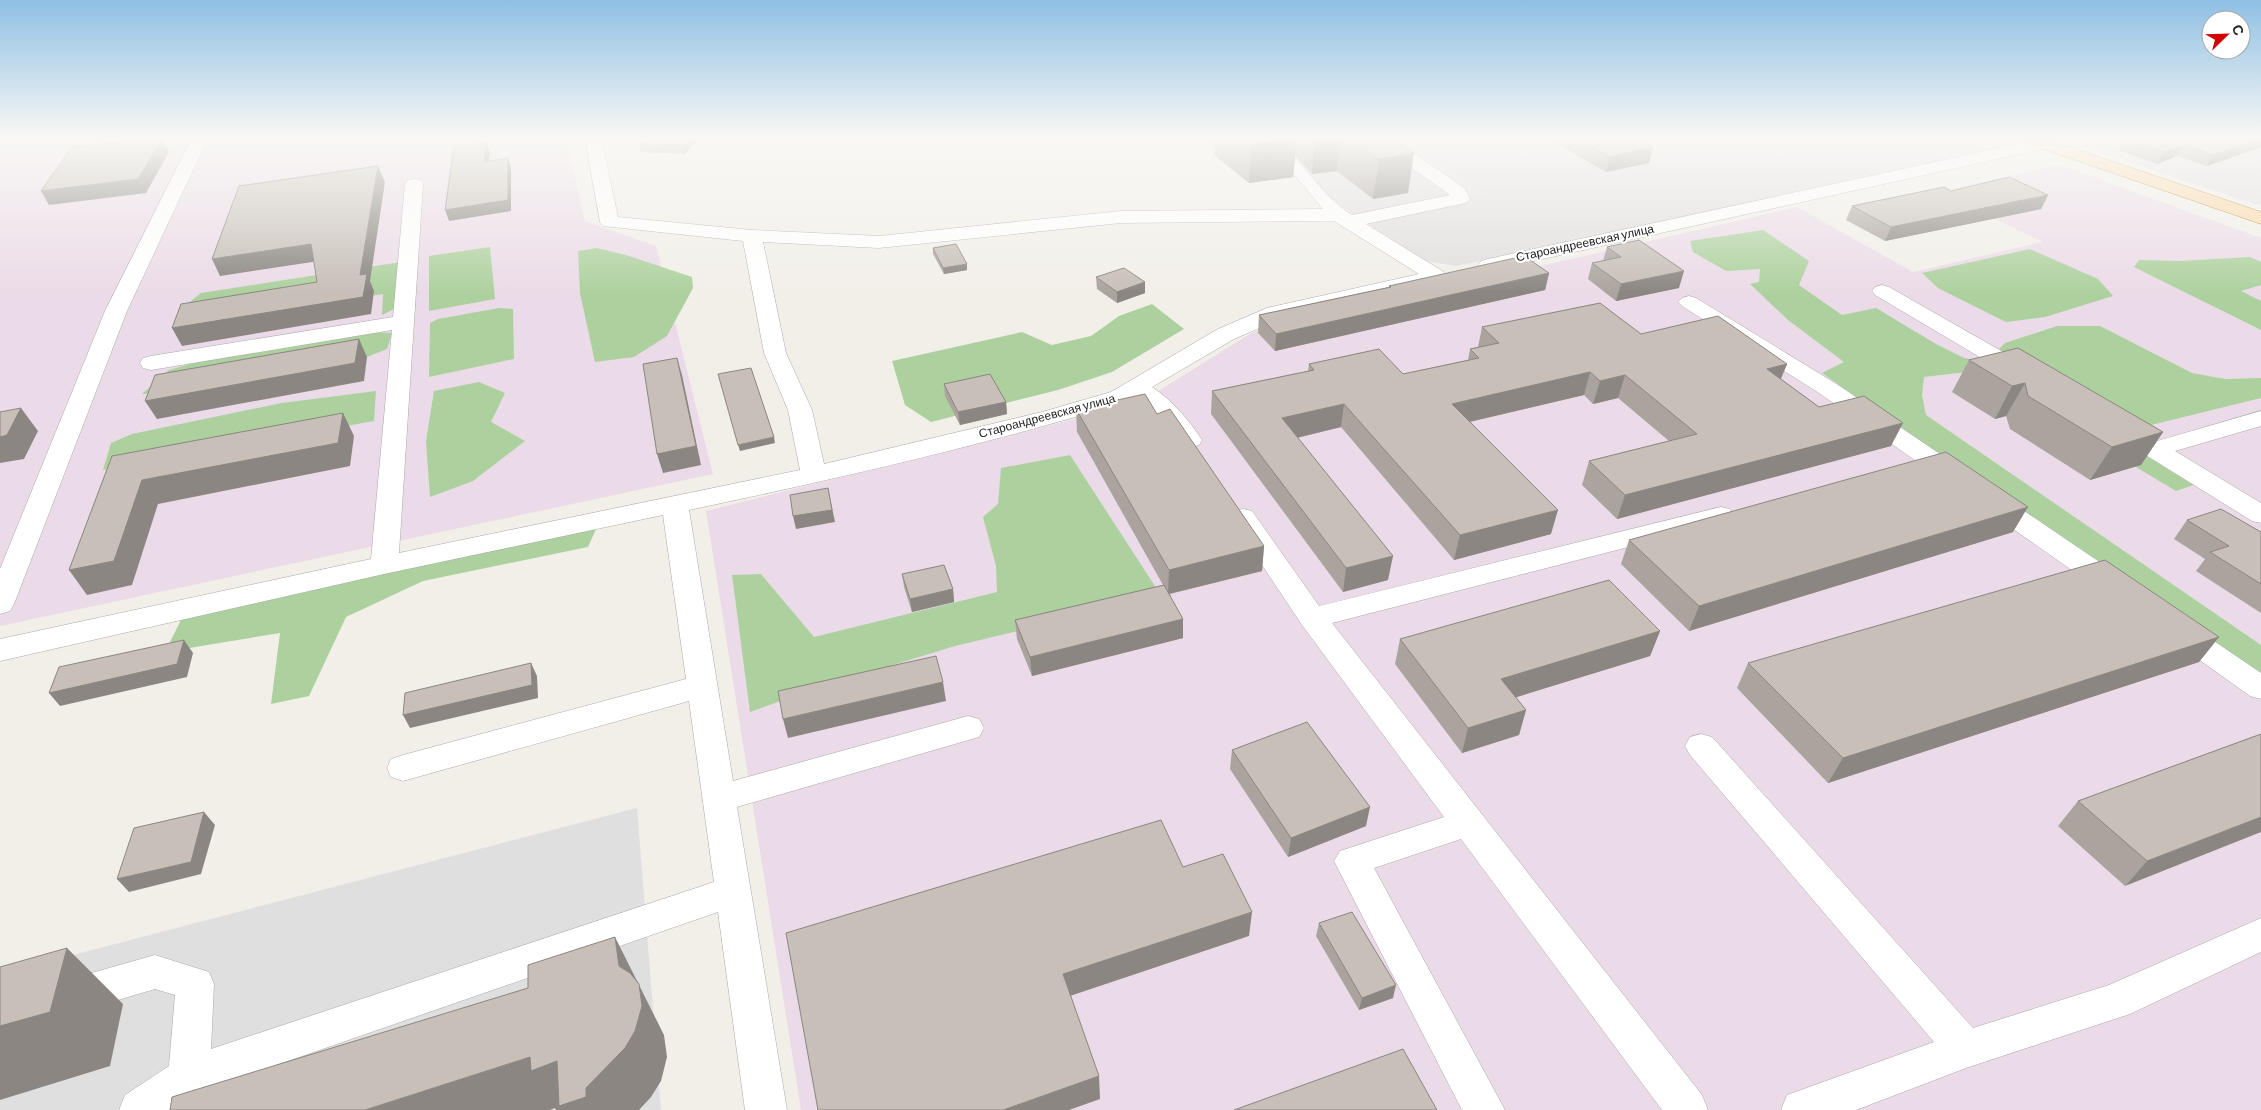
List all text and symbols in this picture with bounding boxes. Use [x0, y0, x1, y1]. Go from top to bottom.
north arrow [2201, 10, 2251, 60]
text: С [2229, 22, 2248, 38]
street label: Староандреевская улица [1515, 220, 1656, 264]
street label: Староандреевская улица [977, 390, 1117, 441]

